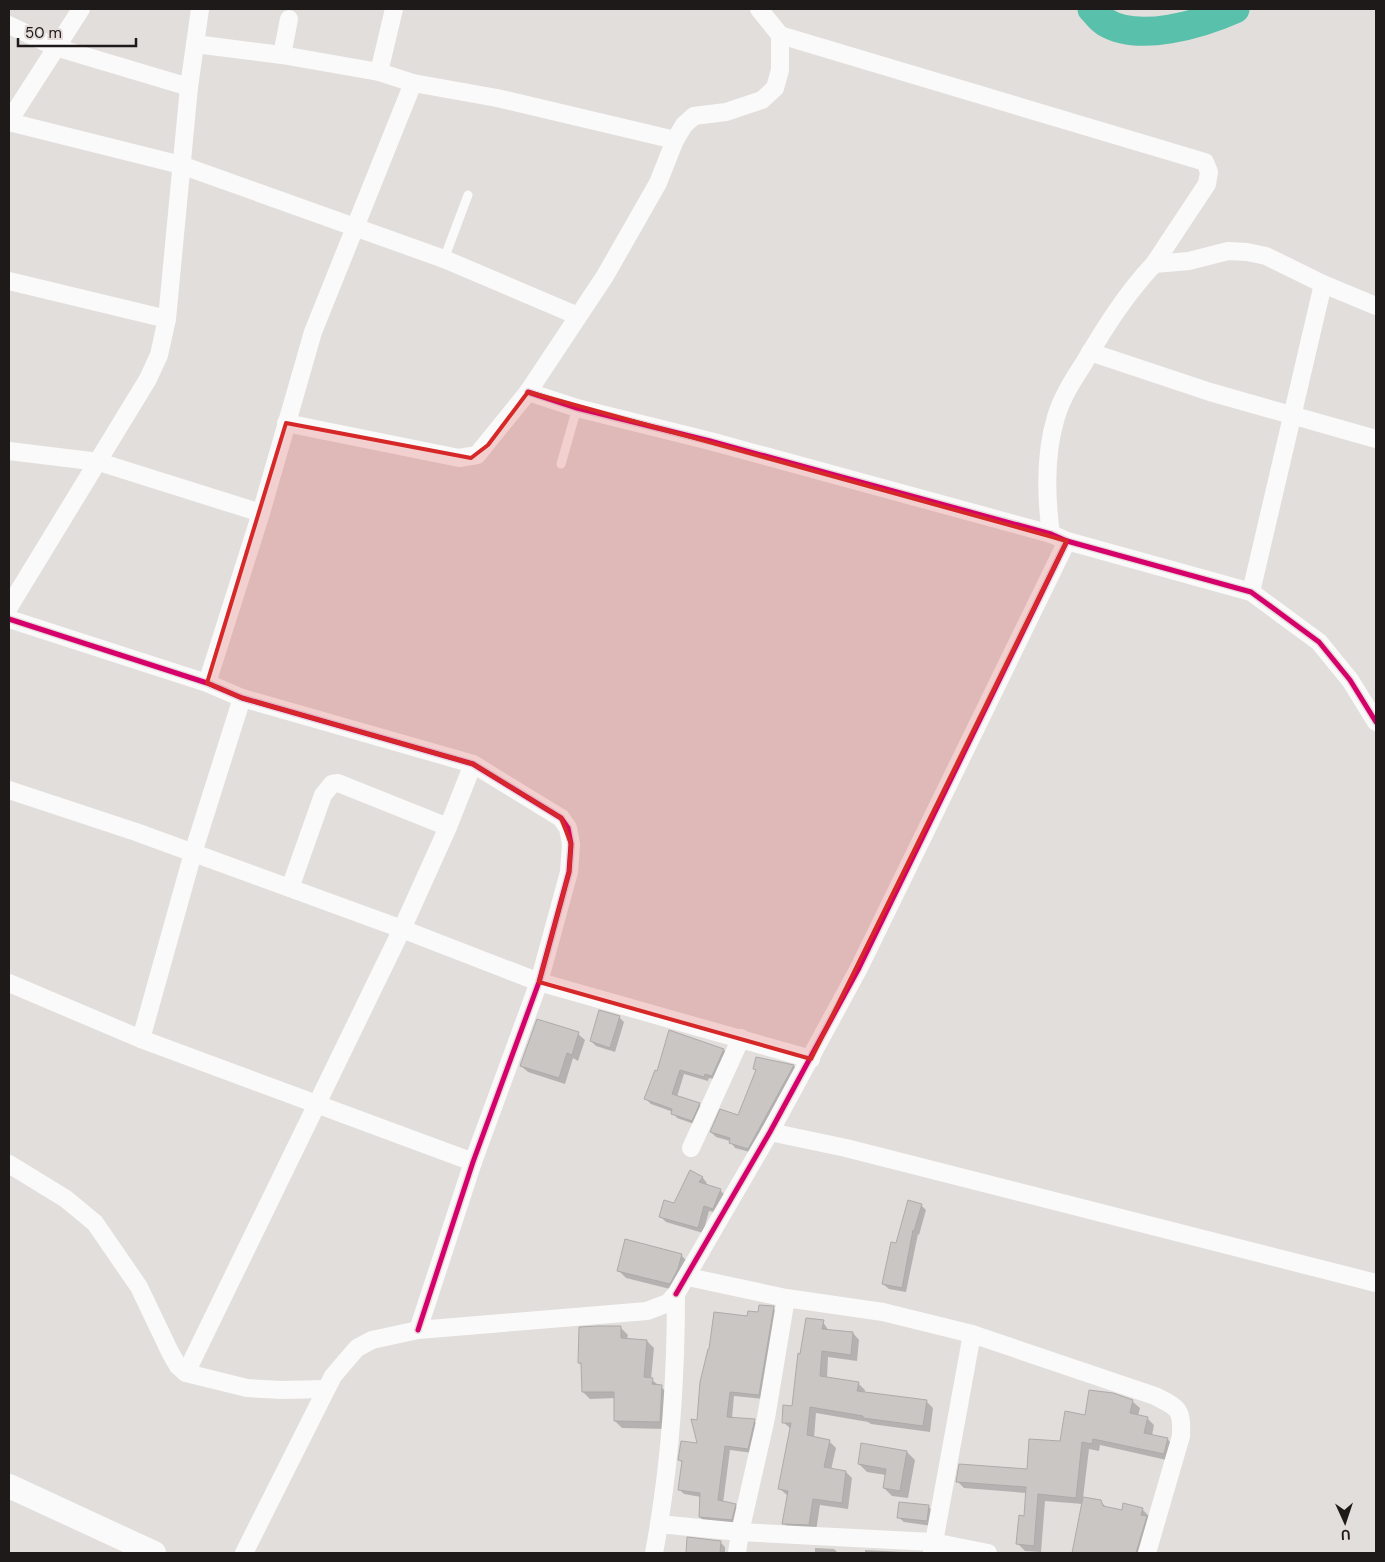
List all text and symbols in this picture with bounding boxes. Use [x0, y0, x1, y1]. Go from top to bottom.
scale bar [18, 15, 135, 47]
text: 50 m [25, 23, 62, 43]
north arrow [1320, 1497, 1370, 1547]
text: U [1340, 1526, 1351, 1544]

